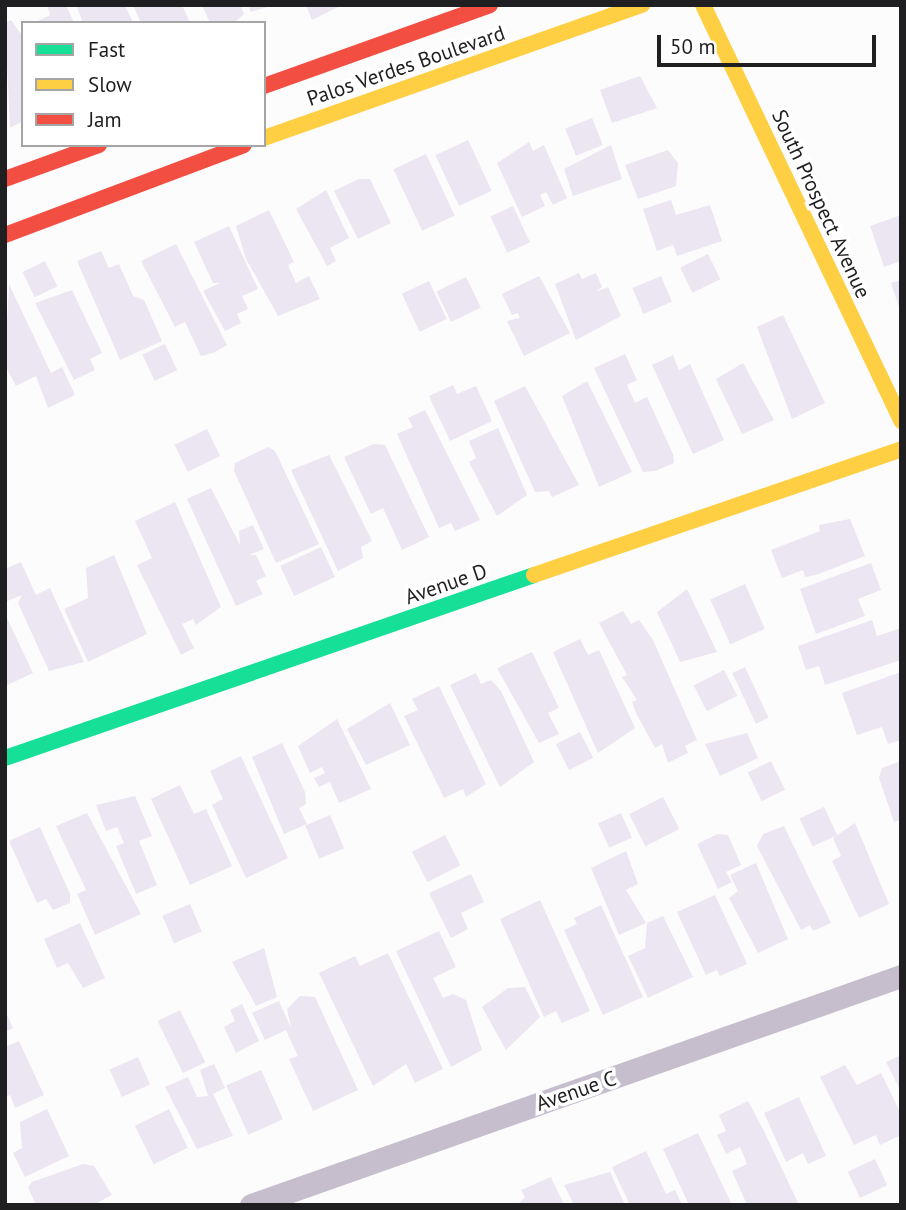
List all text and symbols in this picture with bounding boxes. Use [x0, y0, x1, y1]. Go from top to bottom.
street label: Palos Verdes Boulevard [303, 20, 509, 112]
legend [21, 21, 266, 147]
scale bar [661, 21, 880, 65]
text: 50 m [670, 33, 716, 60]
text: Fast [88, 36, 125, 63]
text: Slow [88, 71, 132, 98]
street label: South Prospect Avenue [766, 105, 876, 303]
text: Jam [88, 106, 122, 133]
street label: Avenue D [402, 558, 490, 610]
street label: Avenue C [533, 1066, 619, 1116]

